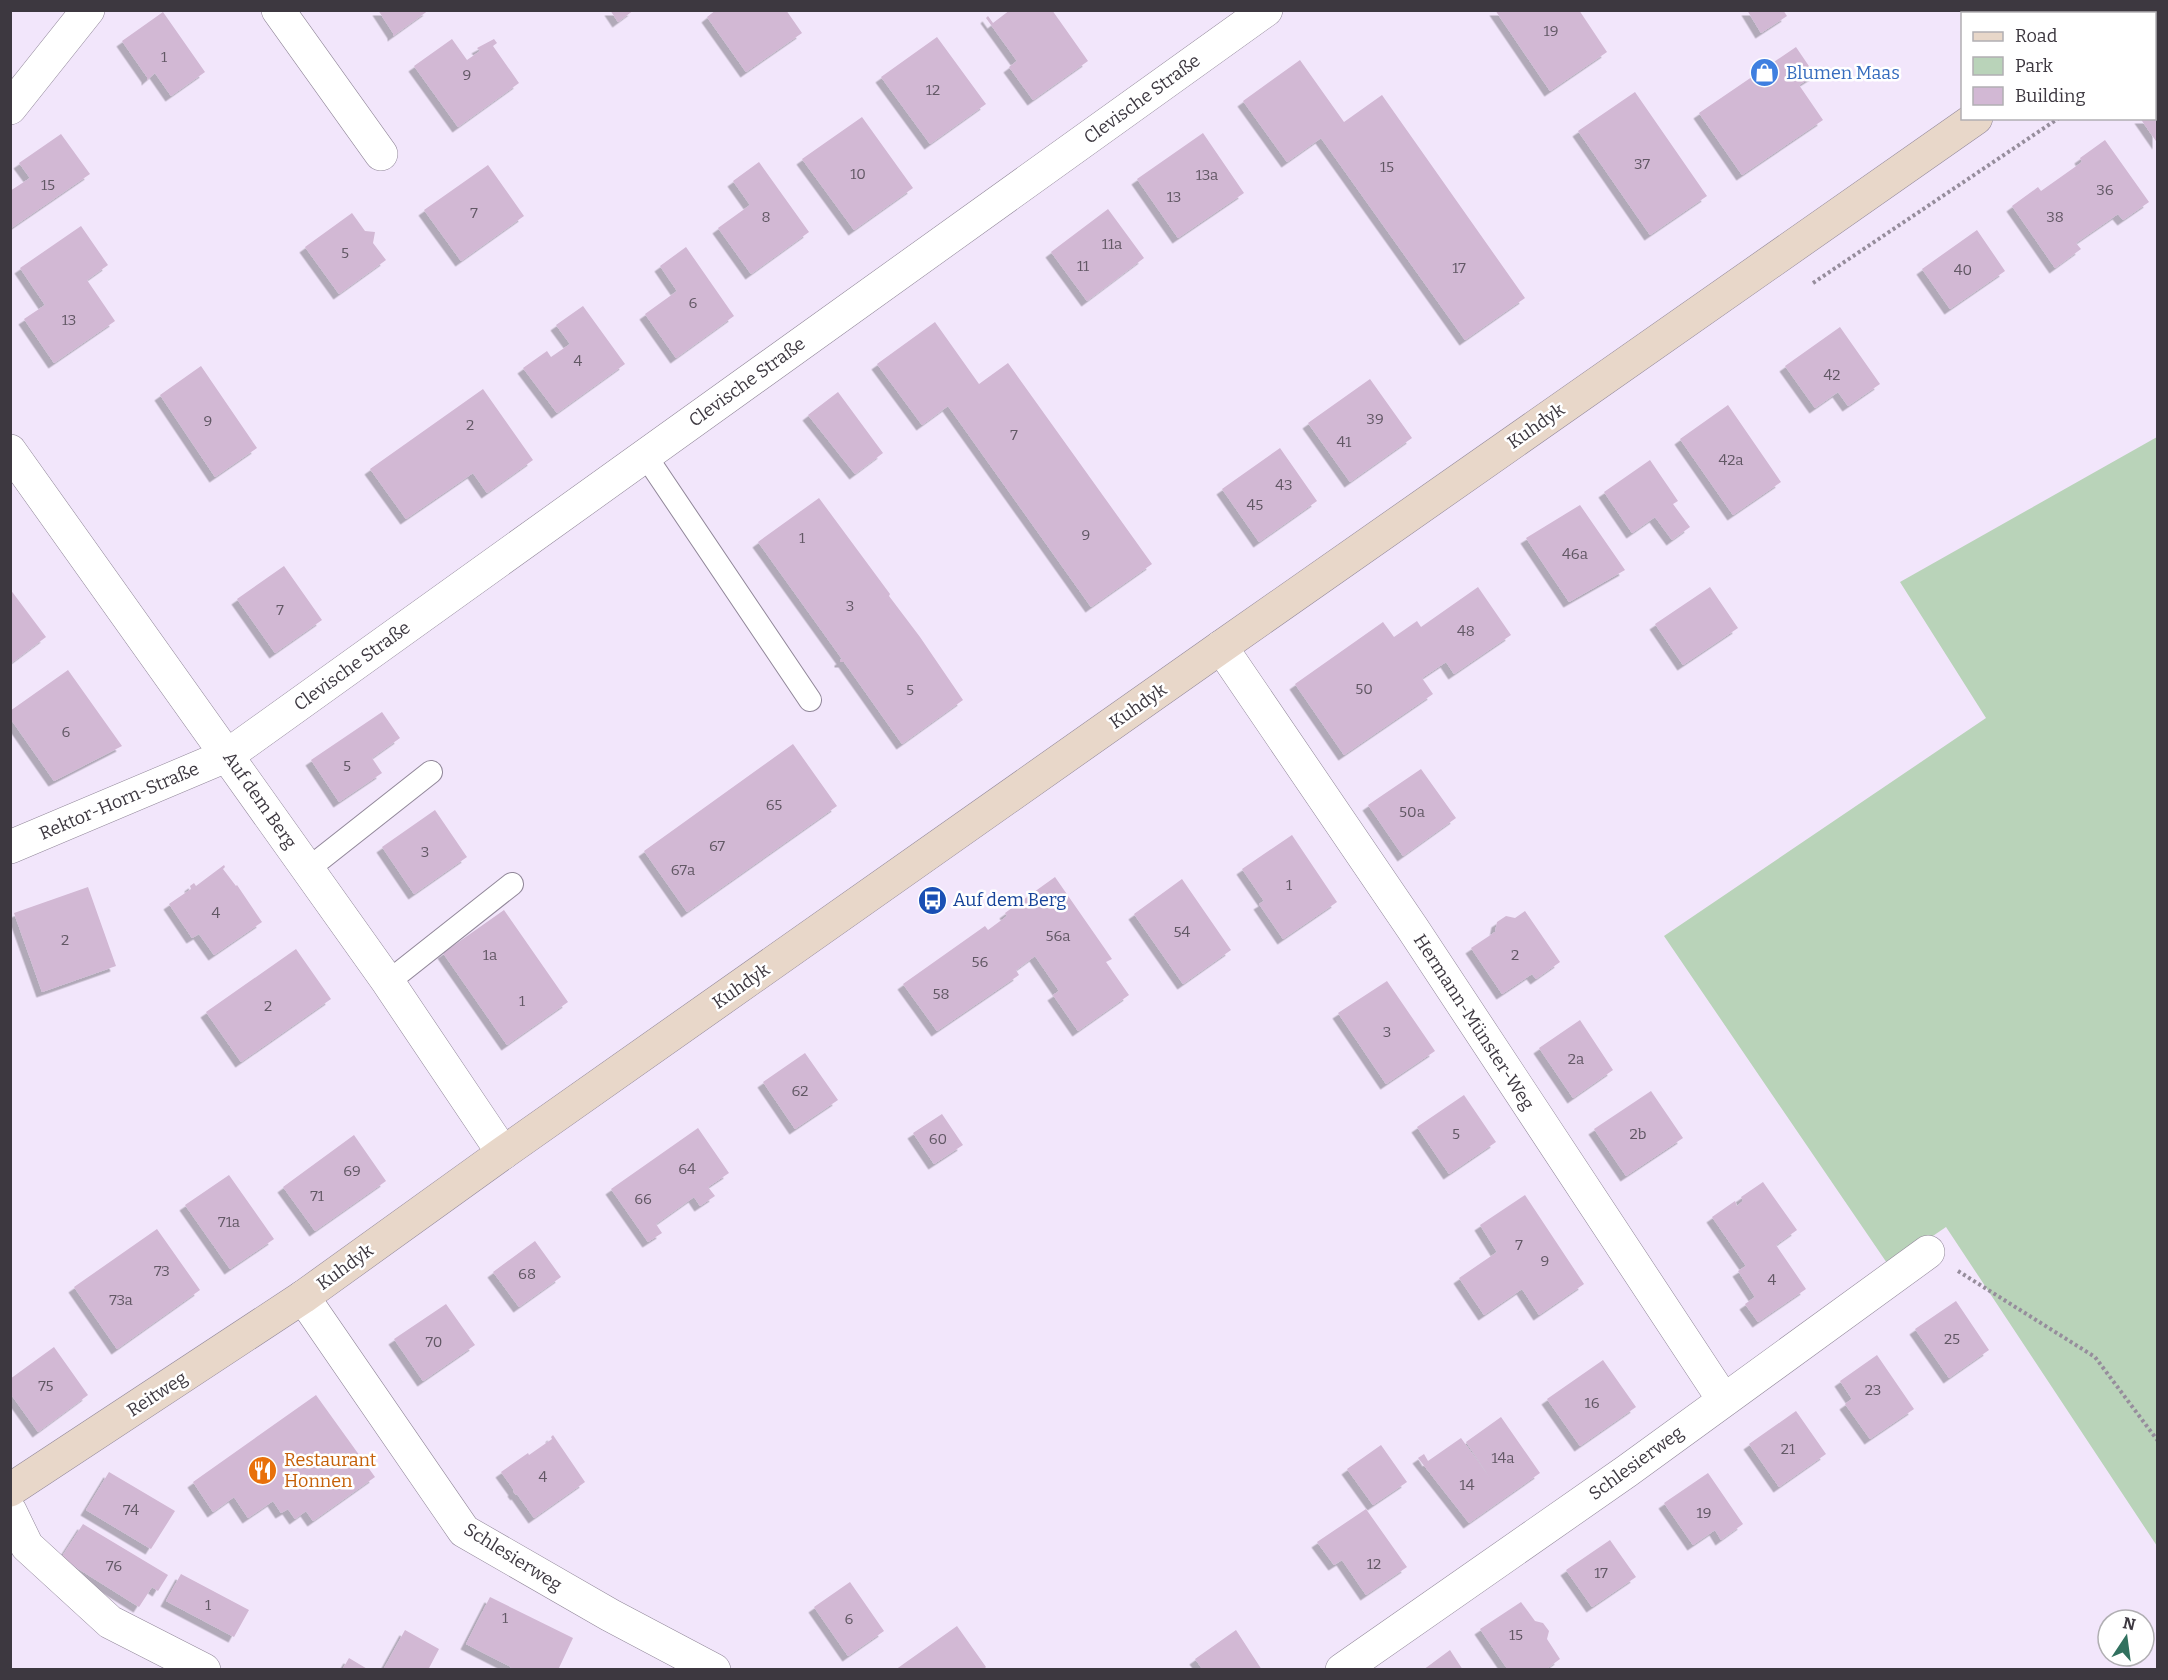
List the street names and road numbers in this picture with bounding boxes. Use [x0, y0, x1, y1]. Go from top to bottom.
street label: Clevische Straße [1080, 49, 1204, 149]
street label: Clevische Straße [685, 332, 809, 432]
street label: Kuhdyk [1503, 398, 1569, 454]
street label: Clevische Straße [290, 616, 414, 716]
street label: Kuhdyk [1105, 678, 1171, 734]
street label: Auf dem Berg [218, 747, 302, 853]
street label: Rektor-Horn-Straße [36, 757, 202, 845]
street label: Hermann-Münster-Weg [1409, 930, 1539, 1114]
street label: Kuhdyk [708, 958, 774, 1014]
street label: Kuhdyk [312, 1239, 378, 1295]
street label: Reitweg [123, 1367, 191, 1421]
street label: Schlesierweg [1584, 1421, 1688, 1505]
street label: Schlesierweg [460, 1518, 566, 1596]

